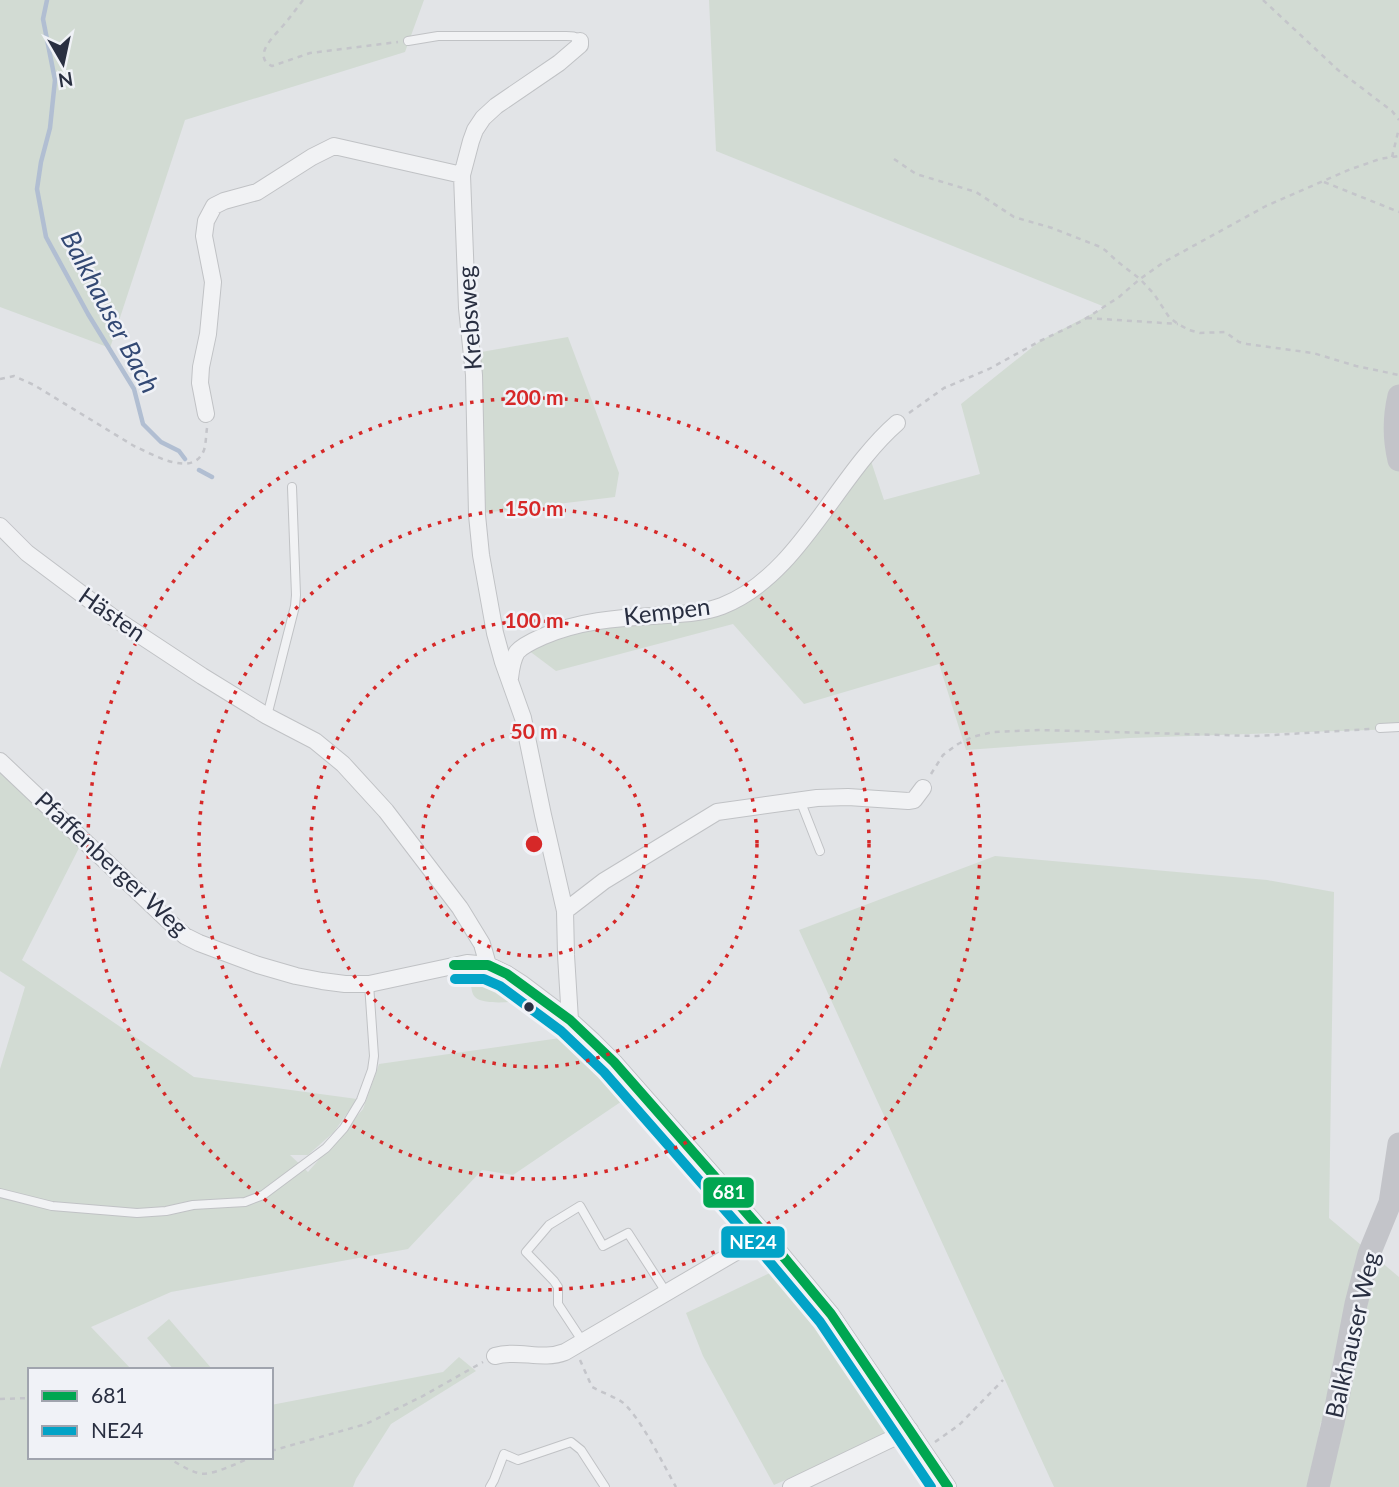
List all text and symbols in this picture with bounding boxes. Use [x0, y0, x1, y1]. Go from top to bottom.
north arrow [28, 28, 98, 98]
text: N [57, 68, 75, 93]
water label: Balkhauser Bach [55, 225, 167, 398]
street label: Krebsweg [450, 265, 487, 371]
text: 200 m [504, 384, 564, 409]
text: 150 m [504, 495, 564, 520]
street label: Hästen [74, 580, 152, 647]
street label: Kempen [622, 591, 712, 630]
text: 100 m [504, 607, 564, 632]
text: 50 m [510, 718, 558, 743]
street label: Pfaffenberger Weg [30, 785, 194, 941]
centre of rings [522, 832, 546, 856]
unlabelled marker [522, 1000, 536, 1014]
line badge: 681 [702, 1176, 755, 1209]
text: 681 [712, 1180, 746, 1203]
line badge: NE24 [720, 1225, 786, 1259]
text: NE24 [729, 1230, 777, 1253]
street label: Balkhauser Weg [1318, 1249, 1385, 1421]
legend [28, 1368, 273, 1459]
text: 681 [91, 1382, 128, 1407]
text: NE24 [91, 1417, 144, 1442]

